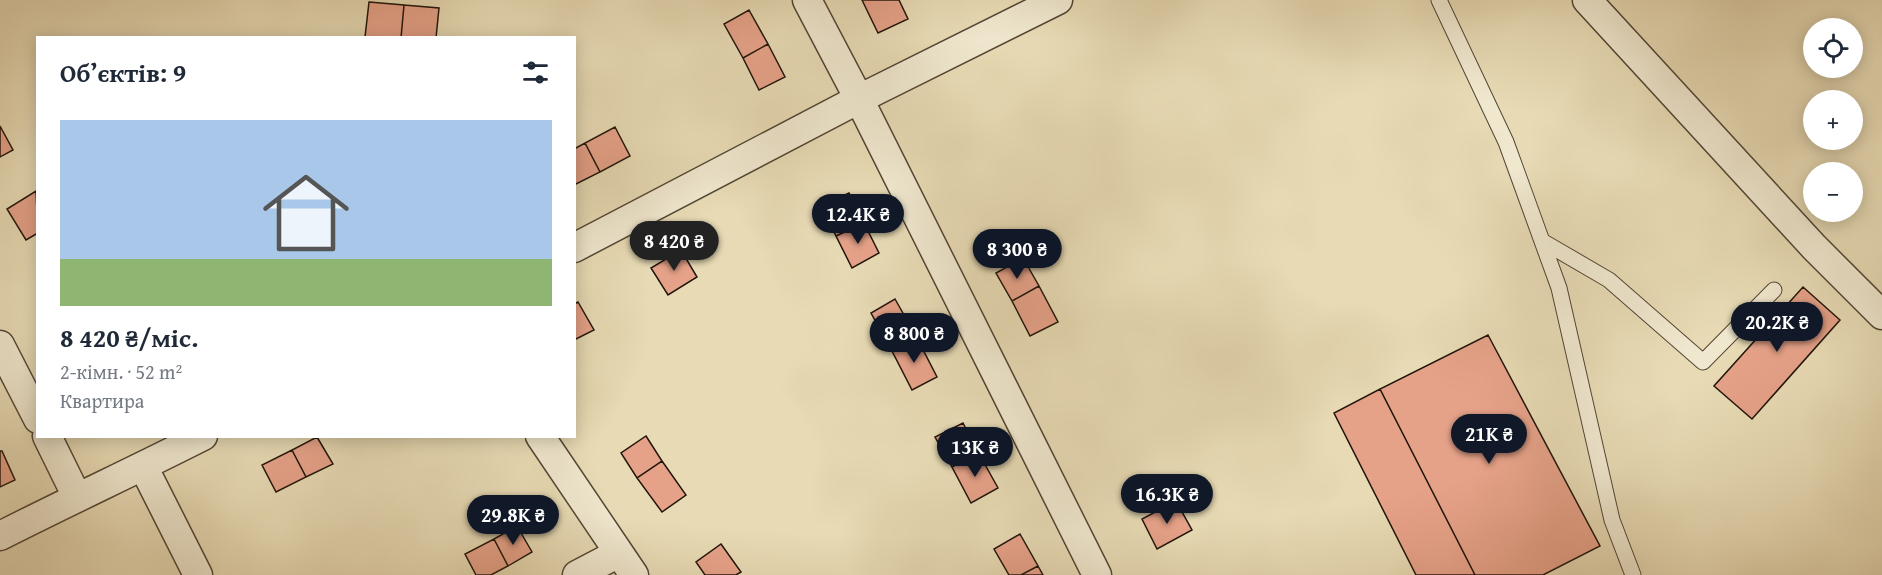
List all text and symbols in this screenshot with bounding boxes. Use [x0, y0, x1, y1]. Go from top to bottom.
map controls [1803, 18, 1863, 222]
button: locate [1803, 18, 1863, 78]
text: Об’єктів: 9 [60, 53, 186, 92]
icon: filters [519, 56, 552, 89]
button: + [1803, 90, 1863, 150]
icon: home [252, 159, 360, 267]
button: − [1803, 162, 1863, 222]
pin: 12.4K ₴ [803, 194, 913, 245]
text: 12.4K ₴ [826, 199, 890, 228]
pin: 8 420 ₴ [619, 221, 729, 272]
text: 8 420 ₴ [644, 226, 704, 255]
pin: 8 300 ₴ [962, 229, 1072, 280]
text: 8 300 ₴ [987, 234, 1047, 263]
pin: 20.2K ₴ [1722, 302, 1832, 353]
text: 20.2K ₴ [1745, 307, 1809, 336]
pin: 8 800 ₴ [859, 313, 969, 364]
text: 8 420 ₴/міс. [60, 318, 198, 357]
text: 8 800 ₴ [884, 318, 944, 347]
text: 2-кімн. · 52 m² [60, 357, 182, 386]
text: Квартира [60, 386, 144, 415]
pin: 21K ₴ [1447, 414, 1531, 465]
text: 21K ₴ [1465, 419, 1513, 448]
pin: 13K ₴ [933, 427, 1017, 478]
text: 13K ₴ [951, 432, 999, 461]
pin: 16.3K ₴ [1112, 474, 1222, 525]
text: 16.3K ₴ [1135, 479, 1199, 508]
pin: 29.8K ₴ [458, 495, 568, 546]
text: 29.8K ₴ [481, 500, 545, 529]

